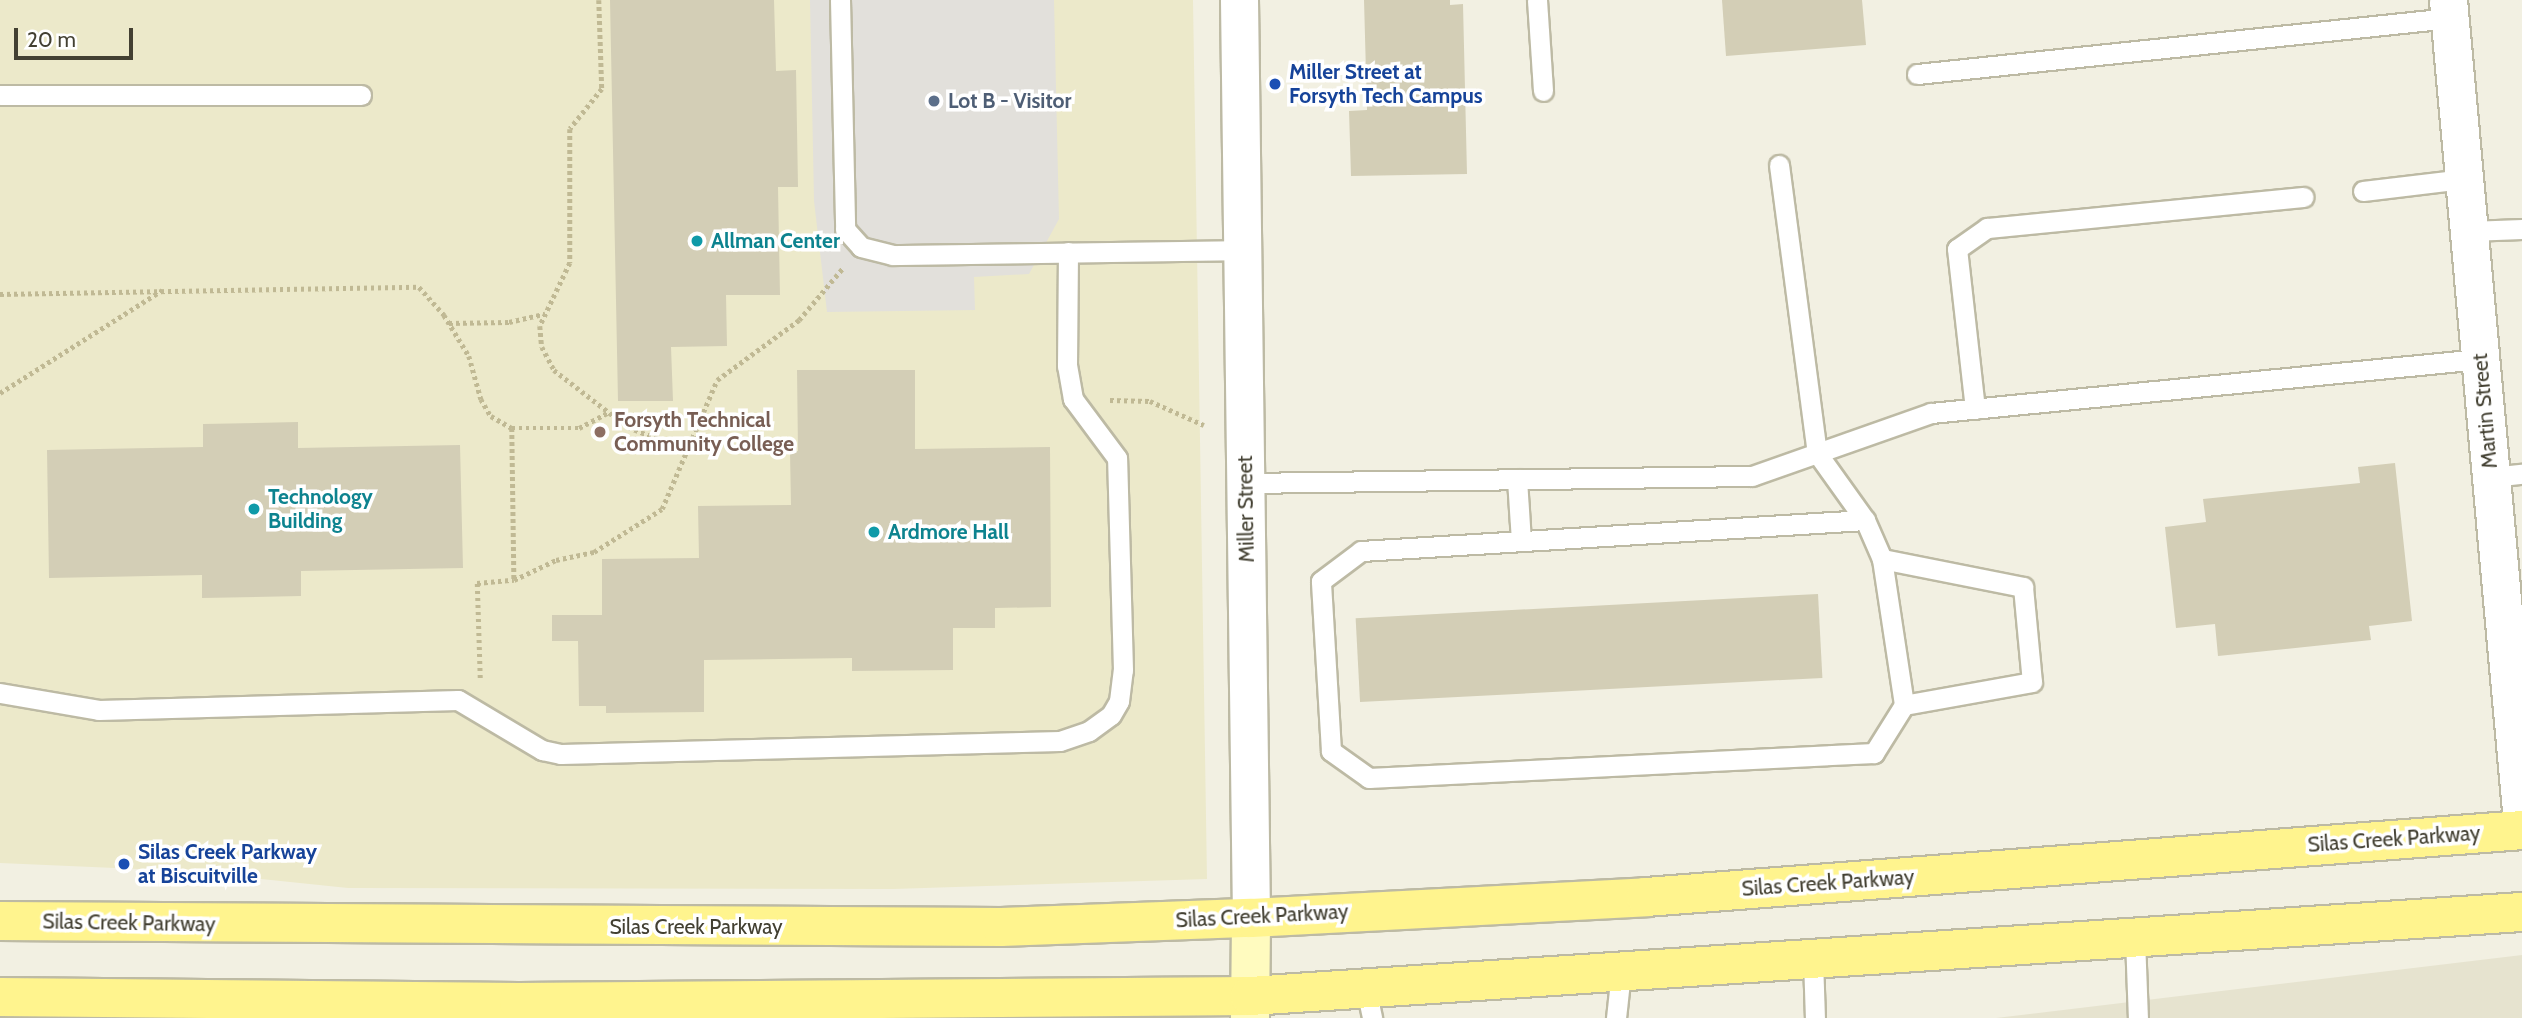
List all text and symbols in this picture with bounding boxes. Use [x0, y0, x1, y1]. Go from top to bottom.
scale bar [18, 14, 136, 58]
text: 20 m [27, 27, 76, 52]
place label: Miller Street at Forsyth Tech Campus [1289, 59, 1483, 109]
marker: Miller Street at Forsyth Tech Campus [1267, 76, 1283, 92]
place label: Lot B - Visitor [948, 88, 1072, 114]
marker: Lot B - Visitor [926, 93, 942, 109]
place label: Allman Center [711, 228, 840, 254]
marker: Allman Center [689, 233, 705, 249]
street label: Martin Street [2467, 352, 2503, 470]
place label: Forsyth Technical Community College [614, 407, 794, 457]
marker: Forsyth Technical Community College [592, 424, 608, 440]
street label: Miller Street [1232, 455, 1260, 563]
place label: Technology Building [268, 484, 373, 534]
marker: Technology Building [246, 501, 262, 517]
place label: Ardmore Hall [888, 519, 1009, 545]
marker: Ardmore Hall [866, 524, 882, 540]
street label: Silas Creek Parkway [2307, 820, 2481, 858]
place label: Silas Creek Parkway at Biscuitville [138, 839, 317, 889]
marker: Silas Creek Parkway at Biscuitville [116, 856, 132, 872]
street label: Silas Creek Parkway [1741, 864, 1915, 902]
street label: Silas Creek Parkway [1175, 899, 1349, 933]
street label: Silas Creek Parkway [42, 909, 216, 937]
street label: Silas Creek Parkway [609, 914, 783, 940]

